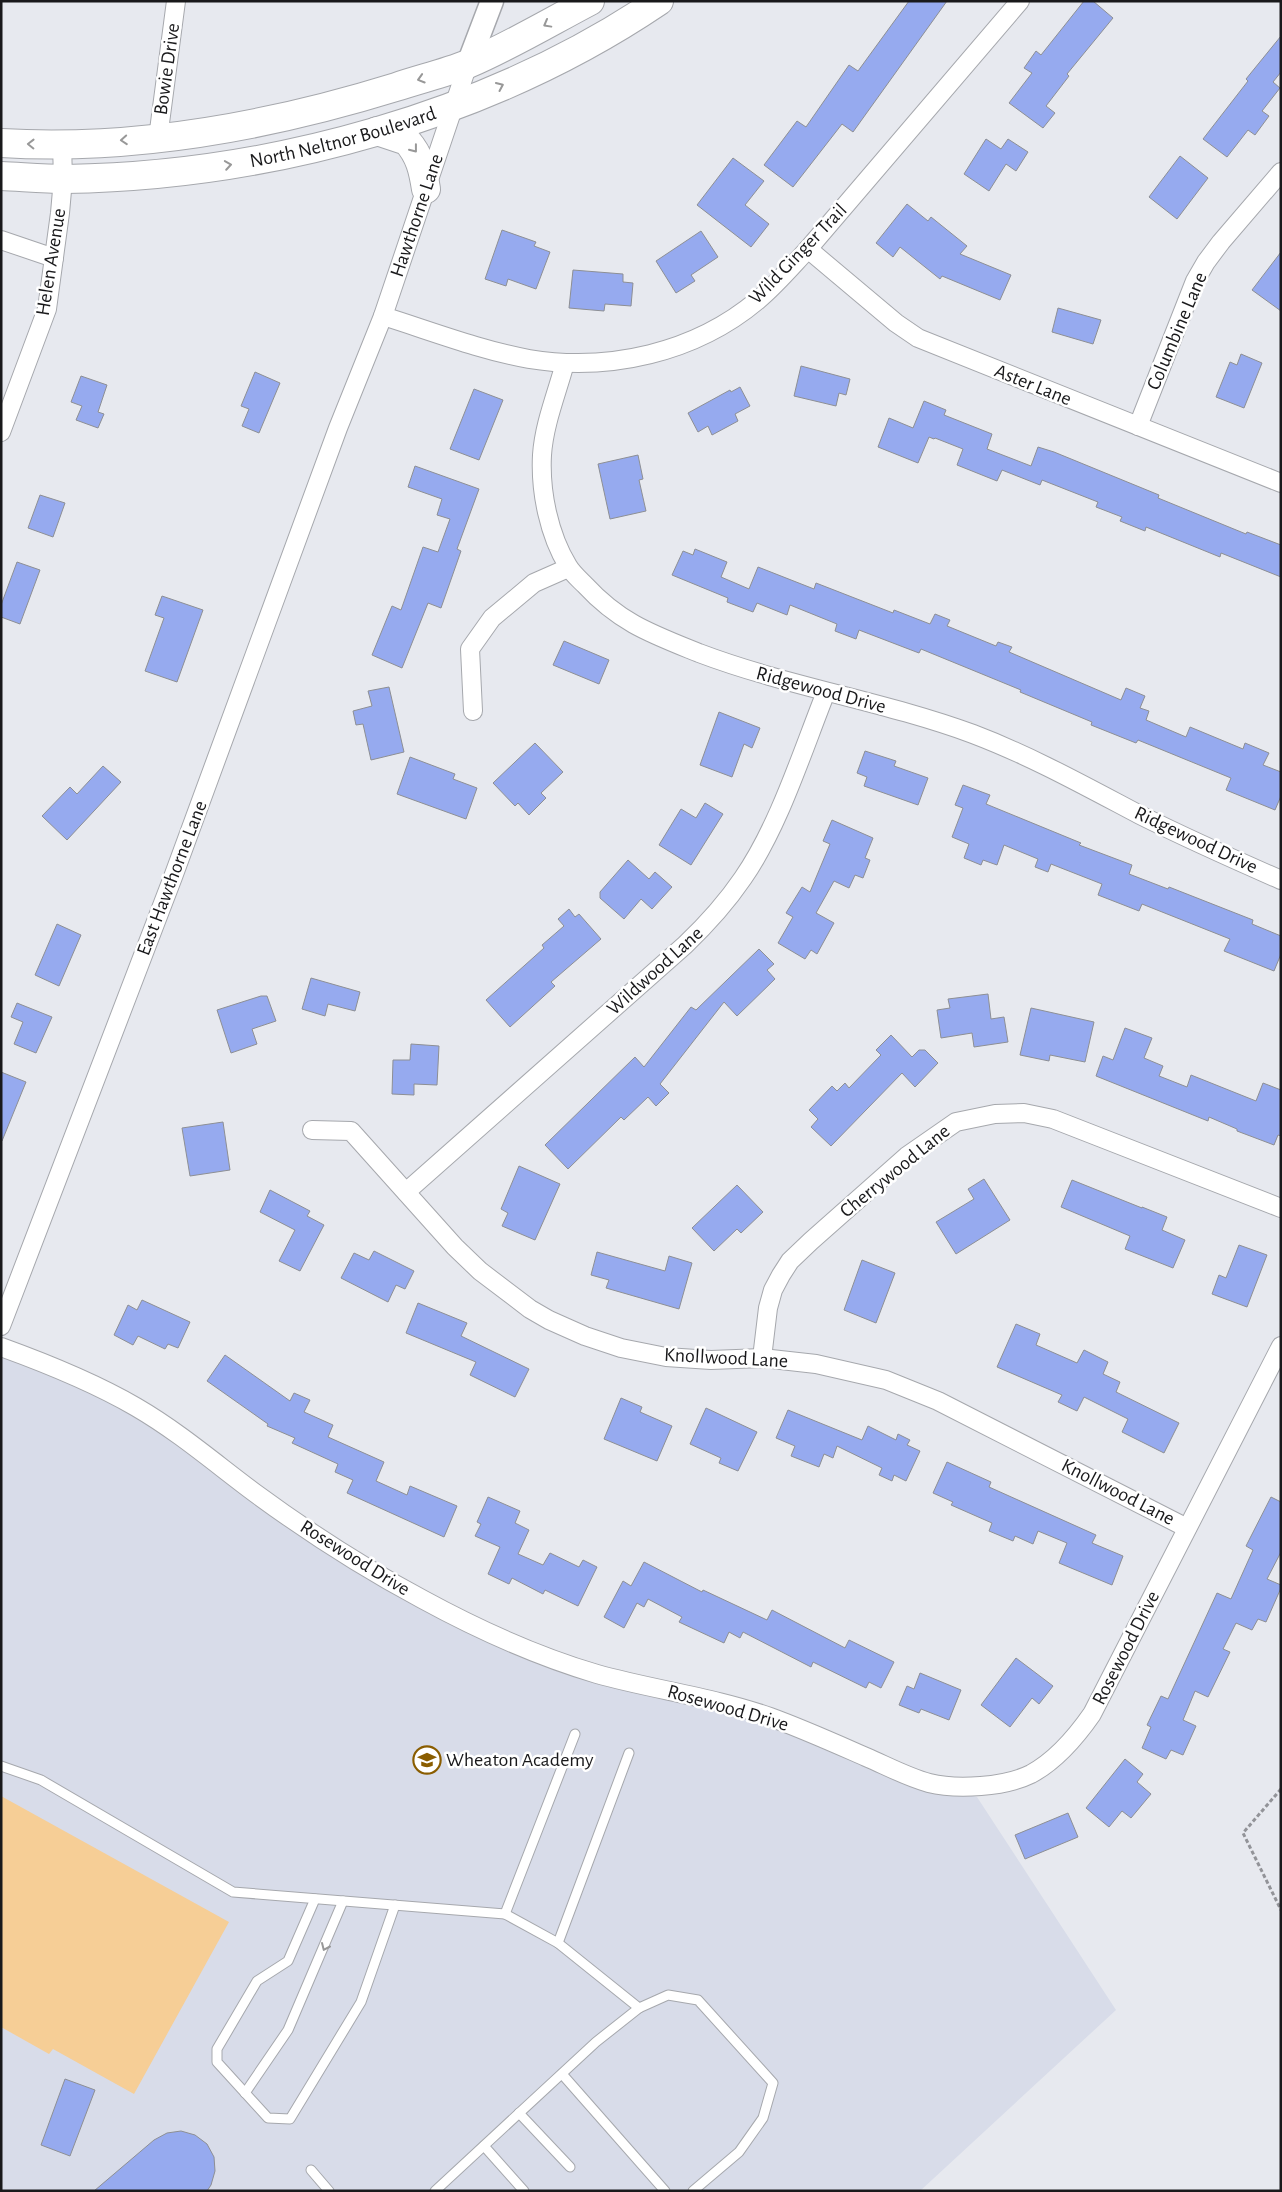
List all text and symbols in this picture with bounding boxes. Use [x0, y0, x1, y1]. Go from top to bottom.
one-way arrow [543, 18, 552, 28]
street label: Bowie Drive [151, 22, 183, 116]
one-way arrow [418, 73, 426, 83]
one-way arrow [495, 82, 504, 93]
street label: North Neltnor Boulevard [248, 103, 439, 171]
one-way arrow [120, 134, 128, 145]
one-way arrow [27, 139, 35, 149]
one-way arrow [408, 144, 417, 153]
street label: Hawthorne Lane [387, 151, 447, 279]
one-way arrow [224, 160, 233, 170]
street label: Wild Ginger Trail [745, 200, 851, 308]
street label: Helen Avenue [33, 207, 69, 317]
street label: Columbine Lane [1143, 269, 1211, 393]
street label: Aster Lane [992, 361, 1074, 409]
street label: Ridgewood Drive [754, 663, 888, 717]
street label: East Hawthorne Lane [133, 798, 211, 958]
street label: Ridgewood Drive [1131, 803, 1261, 877]
street label: Wildwood Lane [603, 923, 707, 1019]
street label: Cherrywood Lane [836, 1121, 954, 1221]
street label: Knollwood Lane [663, 1345, 789, 1371]
street label: Knollwood Lane [1058, 1455, 1178, 1529]
street label: Rosewood Drive [297, 1516, 413, 1600]
street label: Rosewood Drive [1089, 1588, 1163, 1708]
street label: Rosewood Drive [665, 1681, 791, 1735]
school or university icon: Wheaton Academy [412, 1745, 442, 1775]
place label: Wheaton Academy [446, 1750, 594, 1770]
one-way arrow [321, 1941, 331, 1950]

